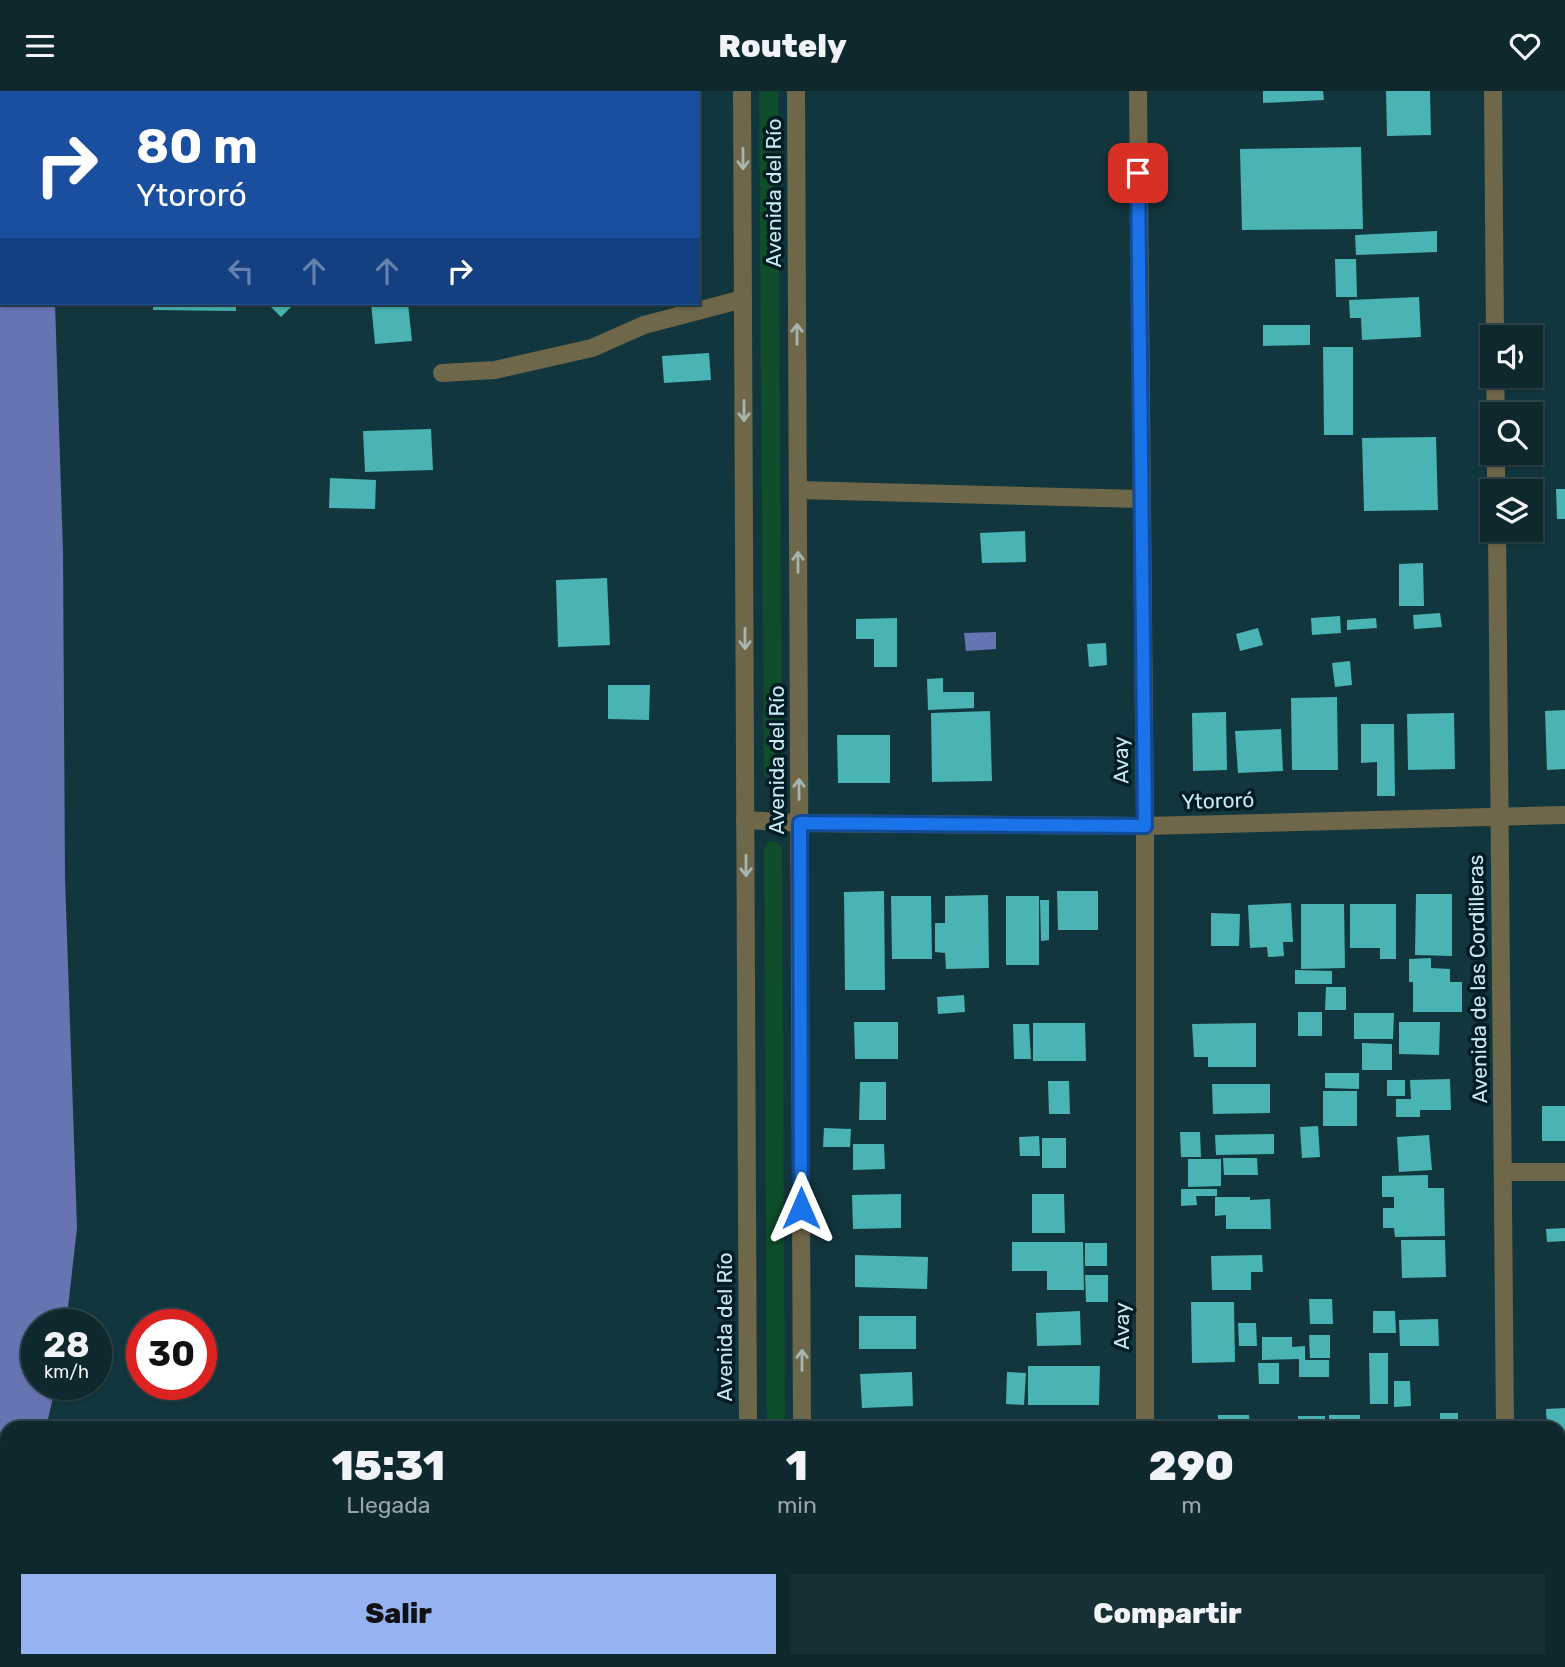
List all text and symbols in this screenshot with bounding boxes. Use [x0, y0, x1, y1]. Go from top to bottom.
icon: menu [21, 27, 59, 65]
text: Routely [718, 27, 847, 65]
icon: heart [1506, 27, 1544, 65]
text: 80 m [136, 117, 258, 175]
icon: right [21, 119, 112, 210]
street label: Avenida del Río [761, 119, 786, 267]
pin [1108, 143, 1168, 203]
one-way arrow [736, 147, 749, 170]
icon: arrive [1119, 154, 1157, 192]
text: Ytororó [136, 176, 247, 214]
icon: left [222, 252, 260, 290]
icon: ahead [295, 252, 333, 290]
icon: ahead [368, 252, 406, 290]
icon: right [441, 252, 479, 290]
one-way arrow [790, 323, 804, 346]
map controls [1480, 325, 1543, 542]
button: sound [1480, 325, 1543, 388]
one-way arrow [737, 399, 751, 422]
button: search [1480, 402, 1543, 465]
button: layers [1480, 479, 1543, 542]
one-way arrow [791, 551, 805, 574]
one-way arrow [738, 627, 752, 650]
street label: Avenida del Río [764, 686, 789, 834]
street label: Avay [1108, 736, 1133, 784]
one-way arrow [792, 778, 806, 801]
street label: Ytororó [1181, 787, 1255, 814]
one-way arrow [739, 854, 753, 877]
street label: Avenida de las Cordilleras [1463, 854, 1492, 1104]
position arrow [764, 1171, 838, 1245]
street label: Avenida del Río [712, 1253, 737, 1401]
street label: Avay [1109, 1302, 1134, 1350]
speed limit sign: 30 [126, 1309, 217, 1400]
text: 28 [43, 1324, 90, 1366]
one-way arrow [795, 1349, 809, 1372]
text: km/h [44, 1361, 89, 1383]
text: 15:31 [332, 1441, 445, 1491]
text: 1 [786, 1441, 808, 1491]
text: 290 [1149, 1441, 1234, 1491]
text: Llegada [346, 1491, 431, 1519]
text: min [777, 1491, 817, 1519]
text: m [1181, 1491, 1202, 1519]
button: Salir [21, 1574, 776, 1654]
button: Compartir [790, 1574, 1545, 1654]

